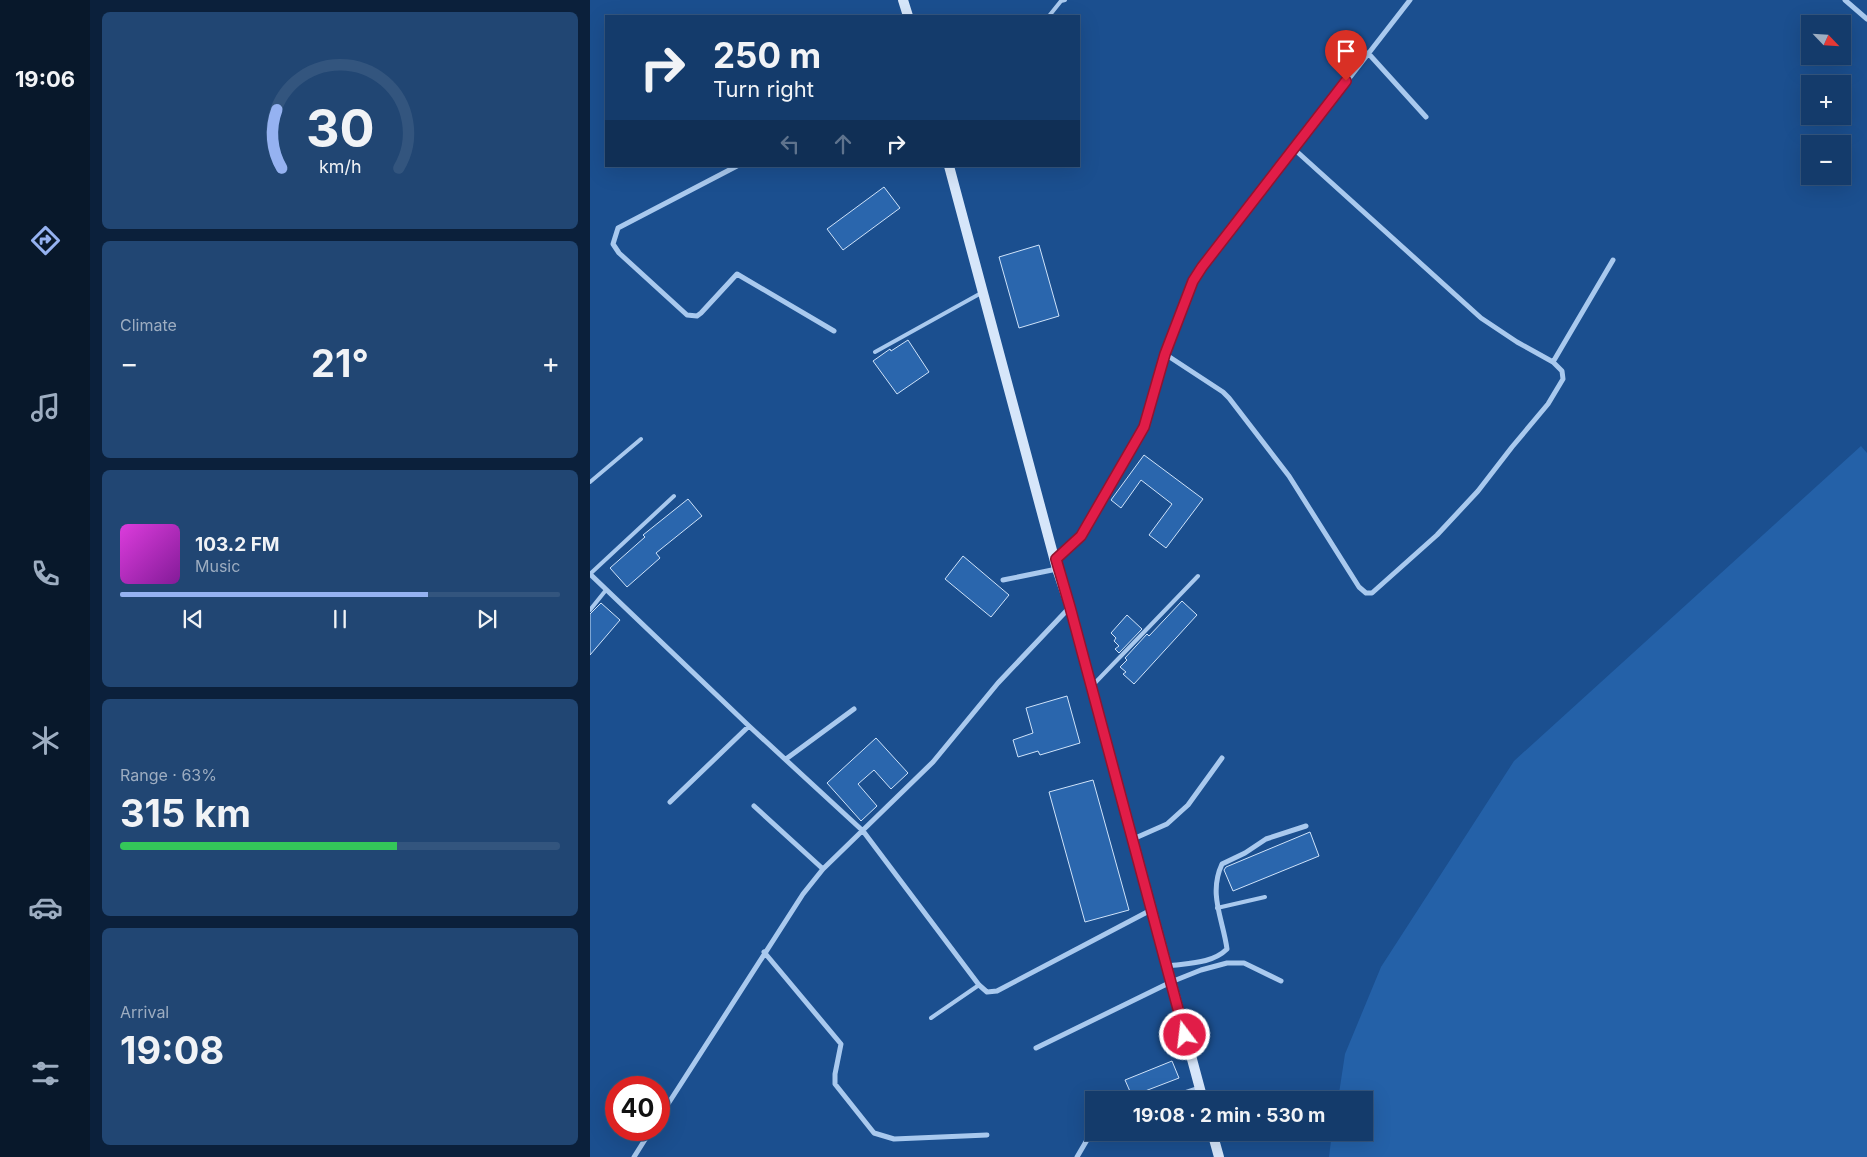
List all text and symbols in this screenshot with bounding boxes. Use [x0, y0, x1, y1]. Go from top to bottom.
north arrow [1801, 15, 1851, 65]
map controls [1801, 15, 1851, 185]
pin [1325, 30, 1367, 81]
text: 250 m [713, 34, 821, 76]
icon: right [630, 35, 695, 100]
icon: arrive [1332, 37, 1360, 65]
text: 19:06 [15, 66, 75, 92]
button: + [1801, 75, 1851, 125]
text: Turn right [713, 76, 814, 102]
text: 30 [306, 97, 374, 160]
icon: left [776, 130, 804, 158]
icon: ahead [829, 130, 857, 158]
icon: right [882, 130, 910, 158]
button: − [1801, 135, 1851, 185]
text: km/h [319, 156, 361, 177]
icon: directions [28, 223, 63, 258]
text: Climate [120, 315, 177, 335]
text: 21° [311, 340, 369, 386]
text: − [120, 346, 139, 380]
text: + [541, 346, 560, 380]
icon: music [28, 390, 63, 425]
text: 103.2 FM [195, 533, 280, 556]
icon: phone [28, 556, 63, 591]
text: Music [195, 556, 240, 576]
icon: previous [179, 605, 207, 633]
icon: pause [326, 605, 354, 633]
icon: next [473, 605, 501, 633]
icon: climate [28, 723, 63, 758]
text: Range · 63% [120, 765, 217, 785]
text: 315 km [120, 790, 251, 836]
icon: car [28, 890, 63, 925]
text: Arrival [120, 1002, 169, 1022]
position arrow [1158, 1008, 1210, 1060]
text: 19:08 [120, 1027, 224, 1073]
icon: filters [28, 1056, 63, 1091]
speed limit sign: 40 [605, 1076, 670, 1141]
text: 19:08 · 2 min · 530 m [1133, 1104, 1325, 1127]

